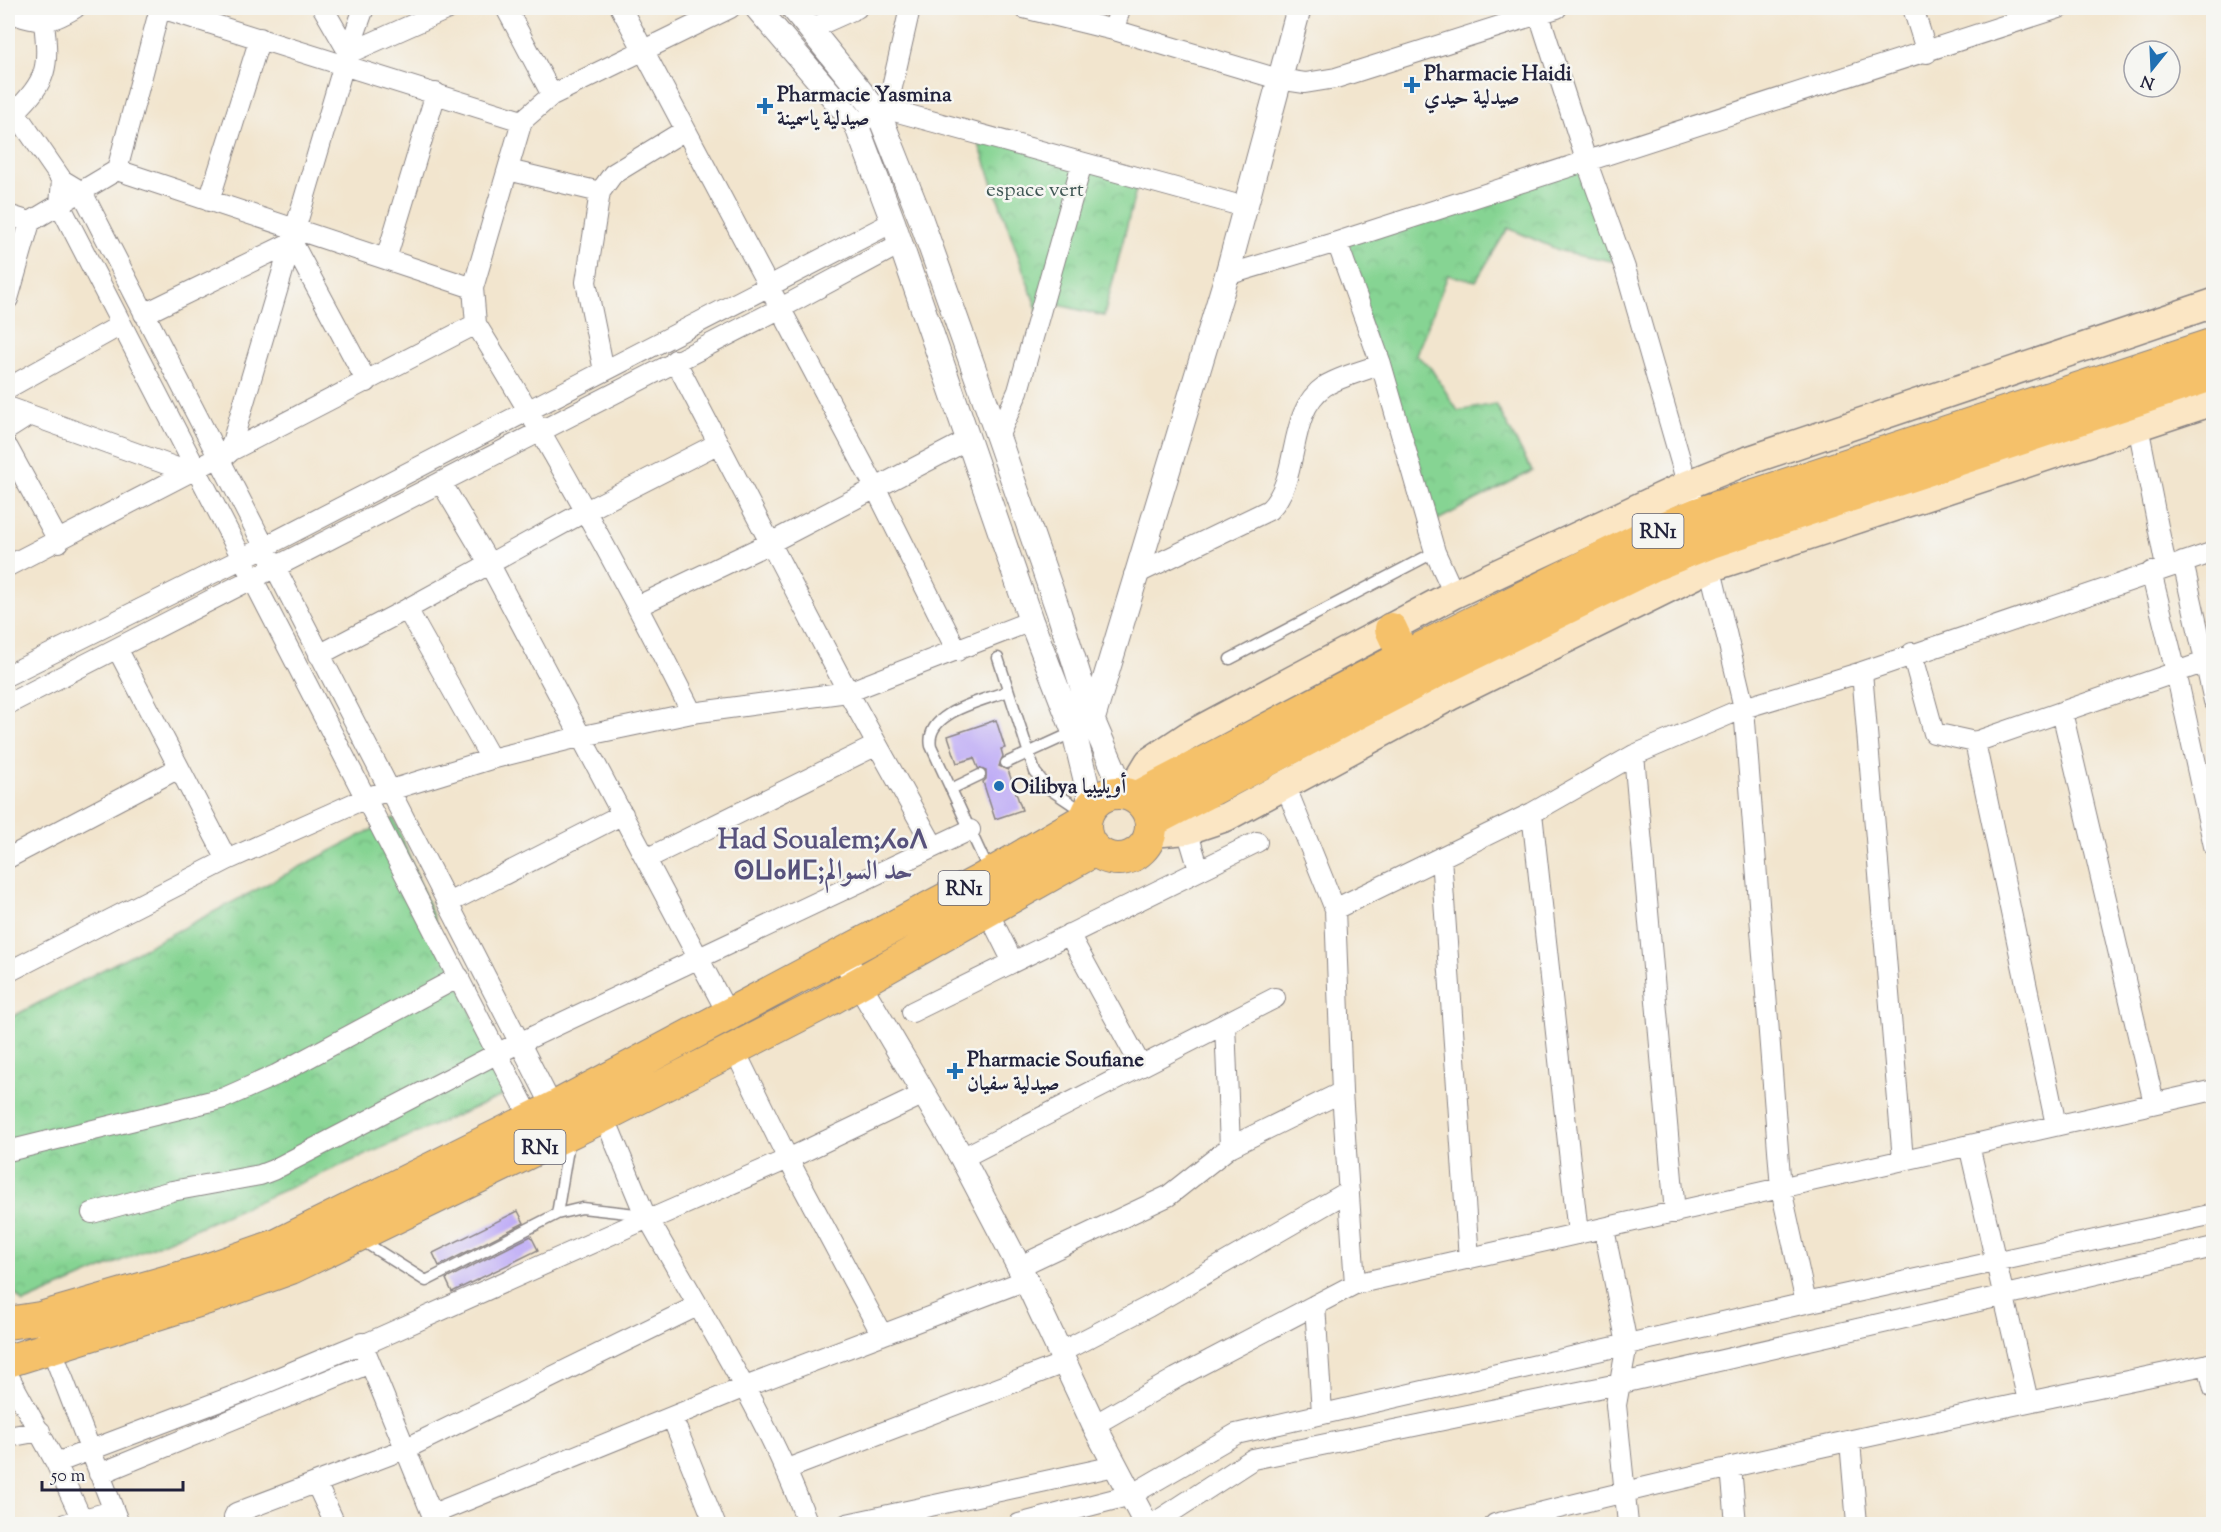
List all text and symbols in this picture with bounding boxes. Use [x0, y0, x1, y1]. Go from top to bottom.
north arrow [2122, 39, 2182, 99]
place label: Pharmacie Haidi صيدلية حيدي [1424, 60, 1572, 114]
text: N [2138, 68, 2158, 94]
marker: Pharmacie Haidi صيدلية حيدي [1405, 78, 1419, 92]
place label: Pharmacie Yasmina صيدلية ياسمينة [777, 81, 952, 135]
marker: Pharmacie Yasmina صيدلية ياسمينة [758, 99, 772, 113]
park label: espace vert [986, 176, 1084, 206]
road number: RN1 [1632, 514, 1684, 548]
place label: Oilibya أويليبيا [1011, 772, 1126, 803]
marker: Oilibya أويليبيا [992, 779, 1006, 793]
district label: Had Soualem;ⵃⴰⴷ ⵙⵡⴰⵍⵎ;حد السوالم [718, 822, 928, 894]
road number: RN1 [938, 871, 990, 905]
place label: Pharmacie Soufiane صيدلية سفيان [967, 1046, 1144, 1100]
marker: Pharmacie Soufiane صيدلية سفيان [948, 1064, 962, 1078]
road number: RN1 [514, 1130, 566, 1164]
scale bar [42, 1454, 183, 1492]
text: 50 m [50, 1464, 86, 1490]

